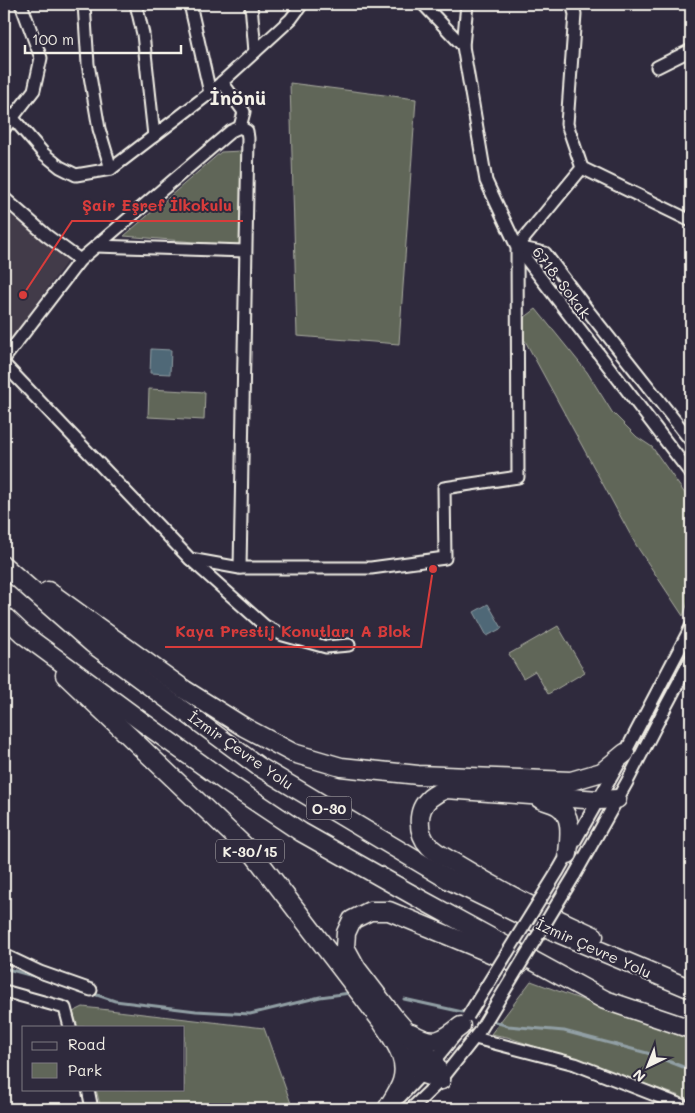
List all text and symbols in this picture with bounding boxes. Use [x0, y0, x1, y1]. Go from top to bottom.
scale bar [25, 22, 181, 54]
text: 100 m [32, 29, 74, 49]
district label: İnönü [210, 84, 266, 110]
callout: Şair Eşref İlkokulu [72, 190, 243, 221]
text: Şair Eşref İlkokulu [82, 194, 232, 216]
street label: 6718. Sokak [528, 242, 596, 322]
callout: Kaya Prestij Konutları A Blok [165, 616, 421, 647]
text: Kaya Prestij Konutları A Blok [175, 620, 411, 641]
street label: İzmir Çevre Yolu [184, 706, 298, 794]
road number: O-30 [306, 796, 352, 820]
road number: K-30/15 [216, 839, 284, 862]
street label: İzmir Çevre Yolu [533, 914, 655, 982]
legend [22, 1026, 185, 1090]
text: Road [68, 1034, 105, 1054]
north arrow [622, 1040, 672, 1090]
text: Park [68, 1060, 102, 1080]
text: N [628, 1065, 649, 1086]

